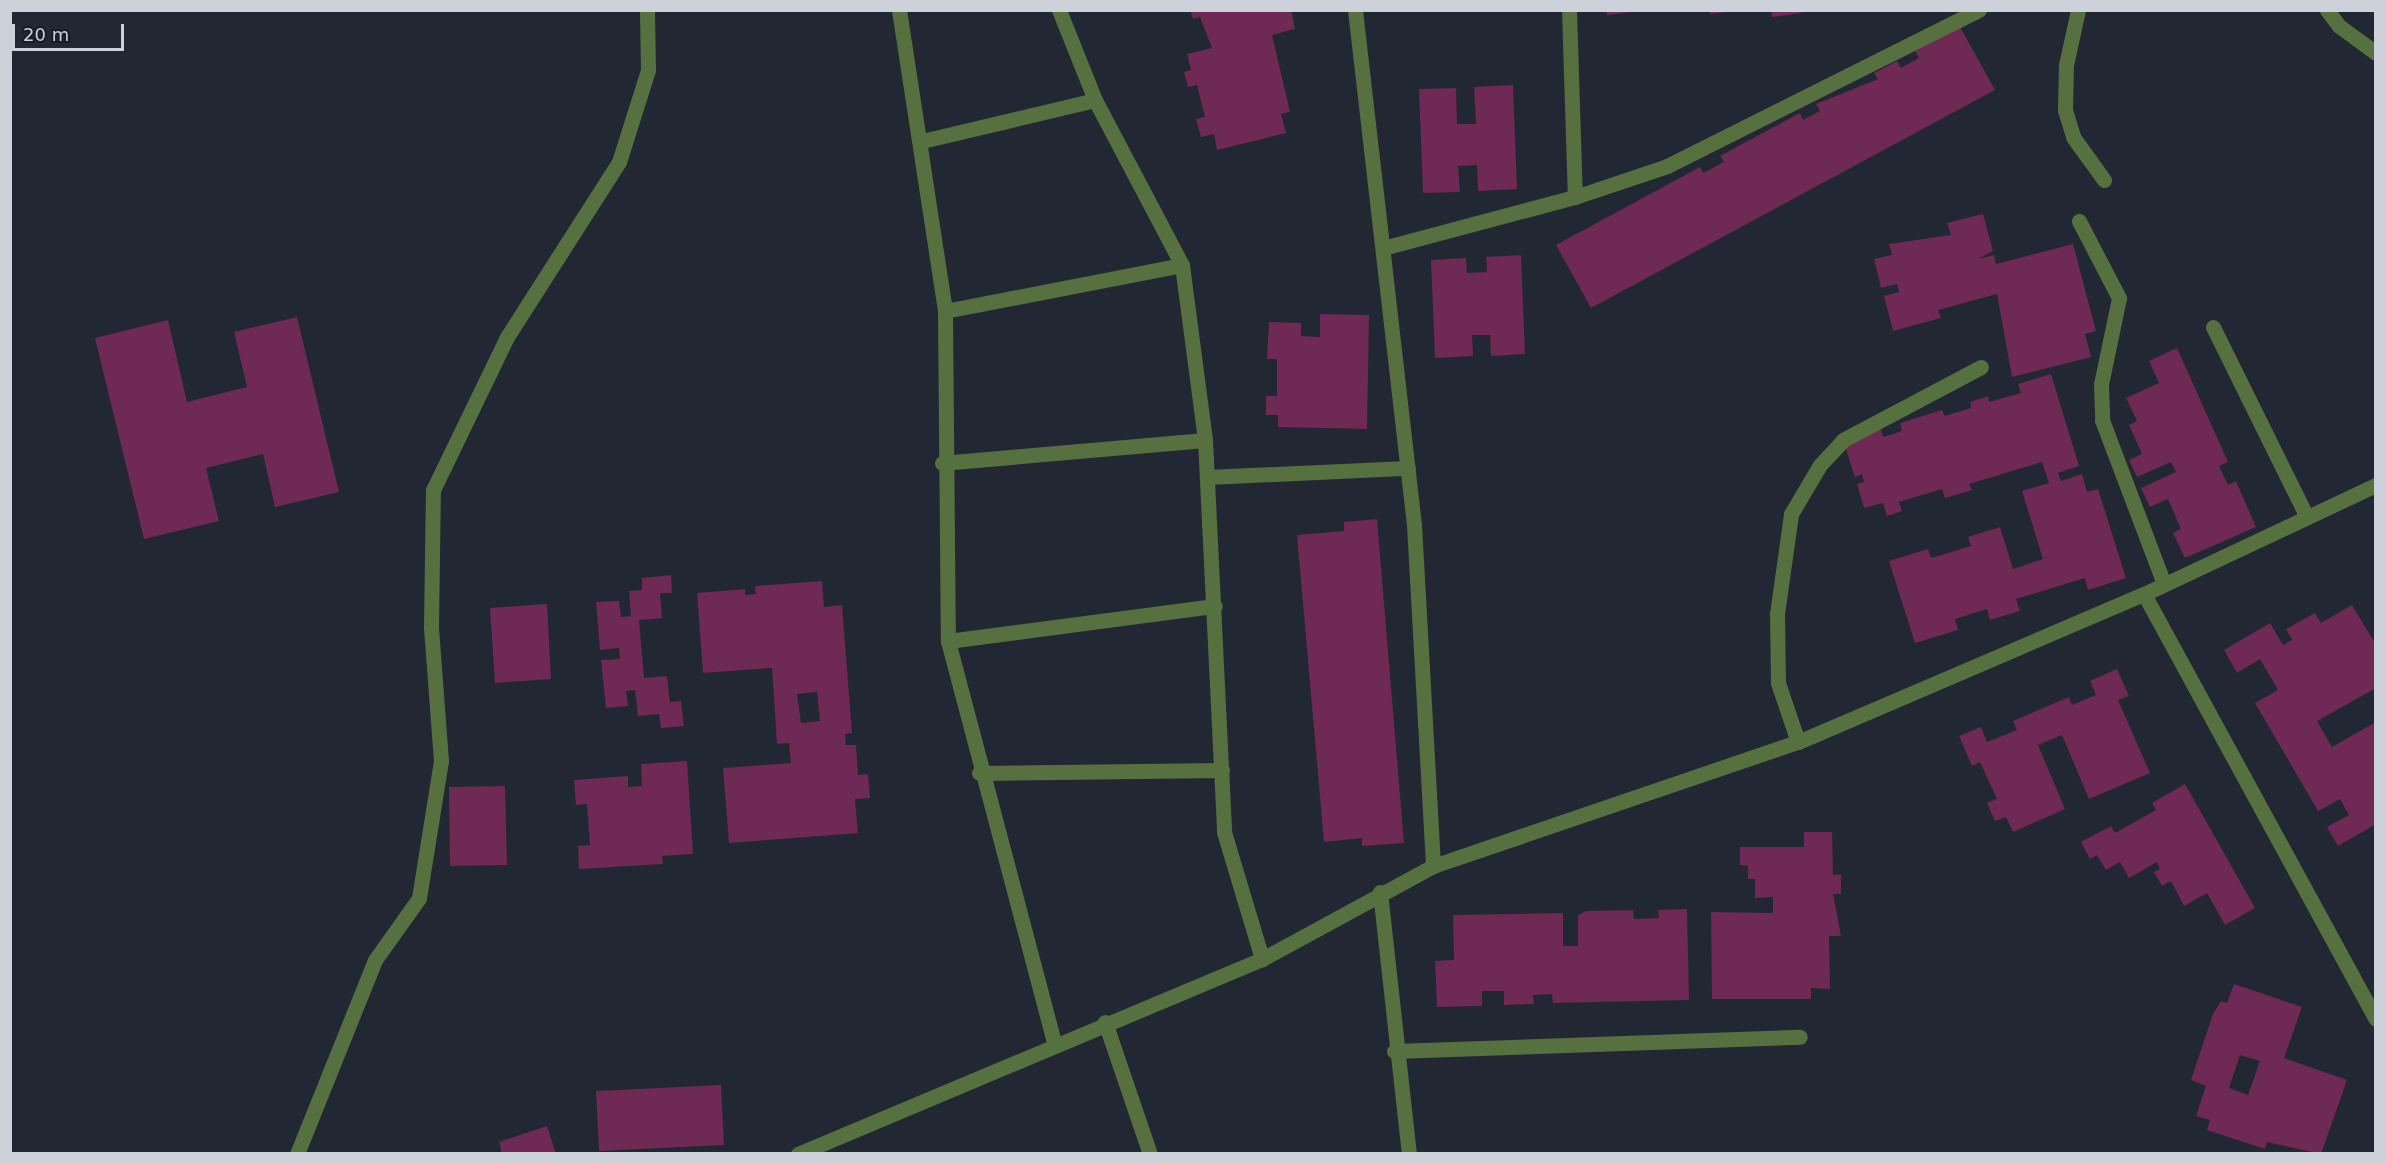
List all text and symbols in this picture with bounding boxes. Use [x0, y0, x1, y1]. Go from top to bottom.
scale bar [15, 12, 128, 50]
text: 20 m [23, 24, 69, 45]

